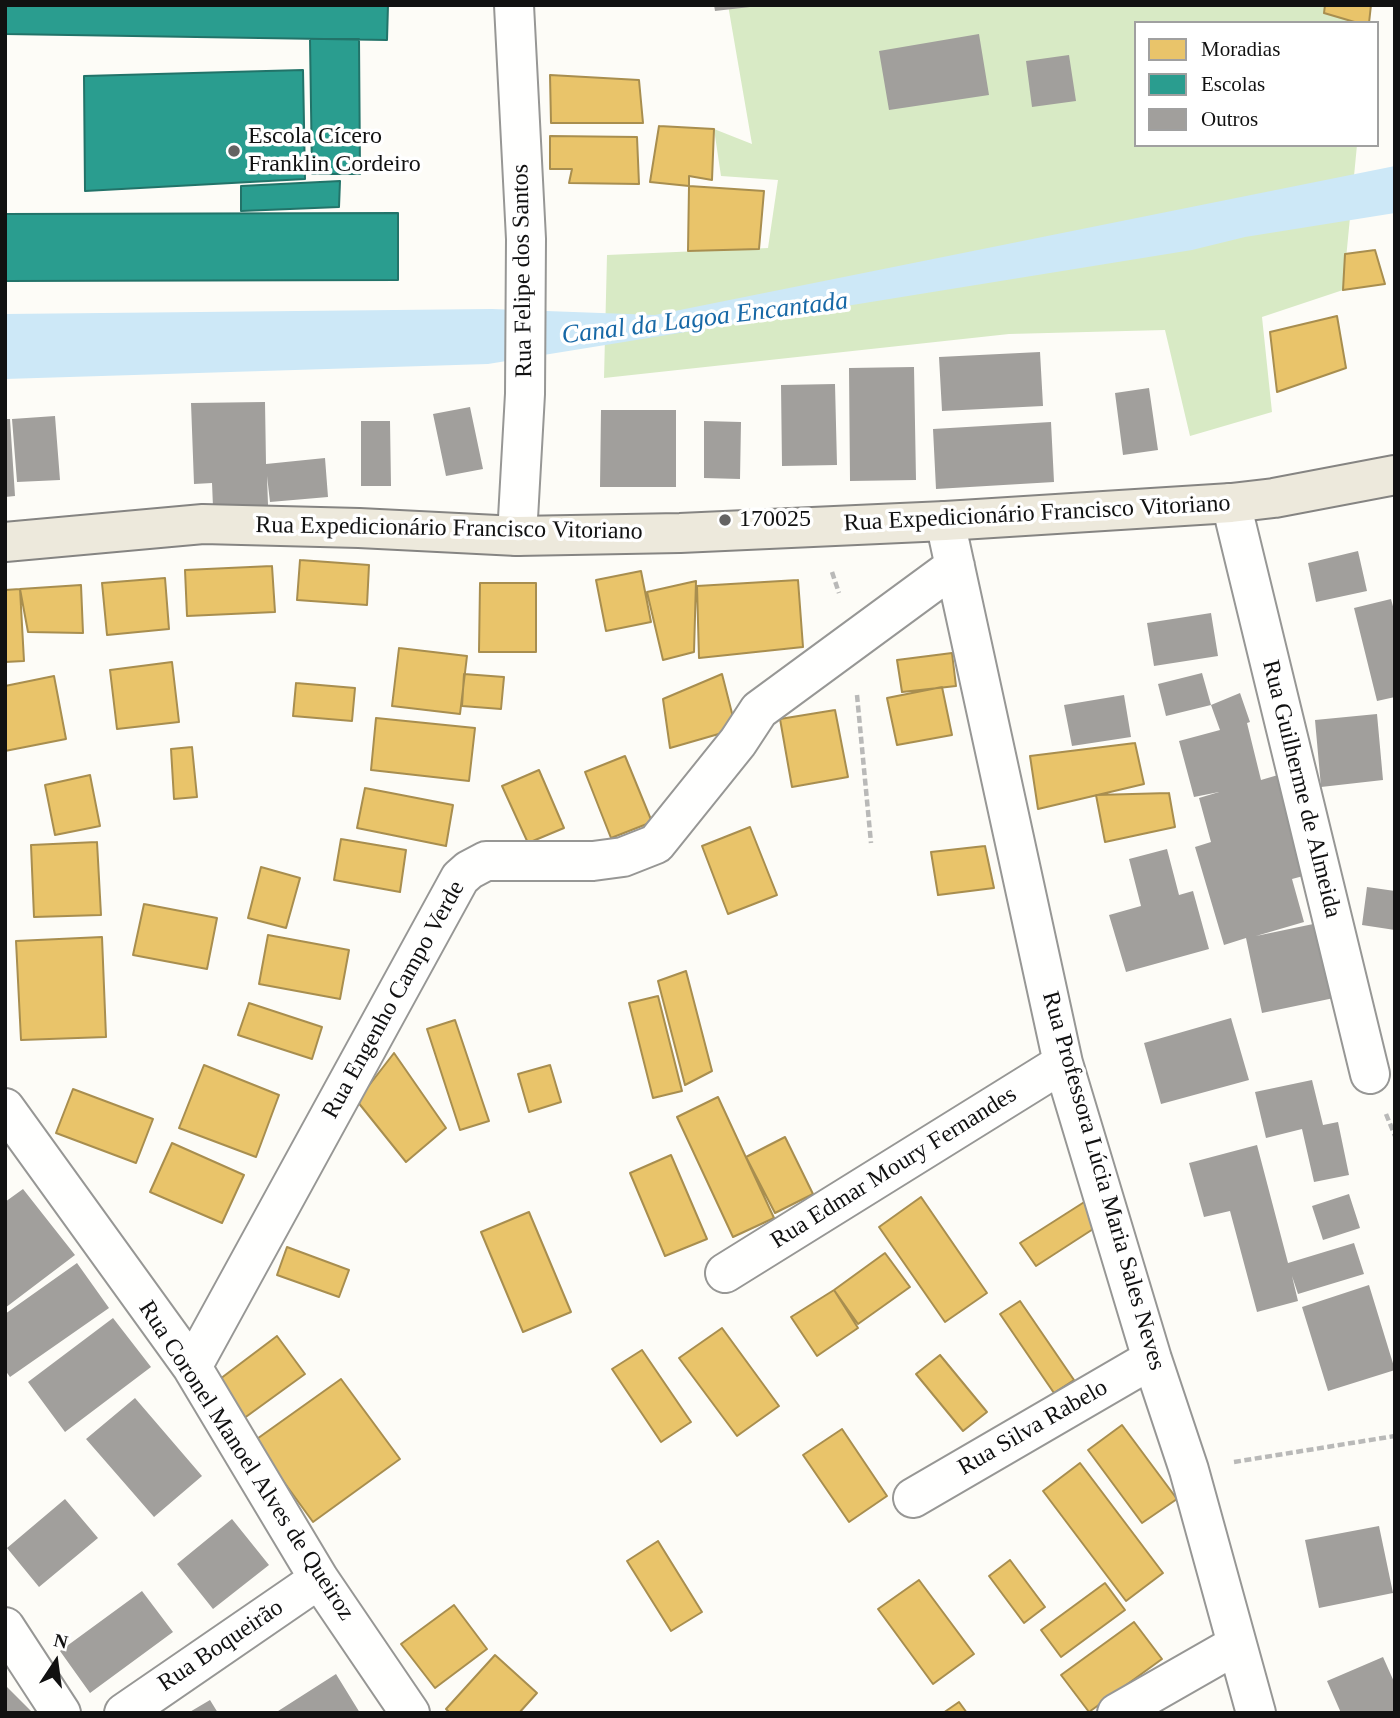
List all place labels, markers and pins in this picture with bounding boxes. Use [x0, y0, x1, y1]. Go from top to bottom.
place label: Escola Cícero Franklin Cordeiro [248, 123, 421, 179]
marker: Escola Cícero Franklin Cordeiro [226, 143, 242, 159]
place label: 170025 [739, 506, 811, 534]
marker: 170025 [717, 512, 733, 528]

